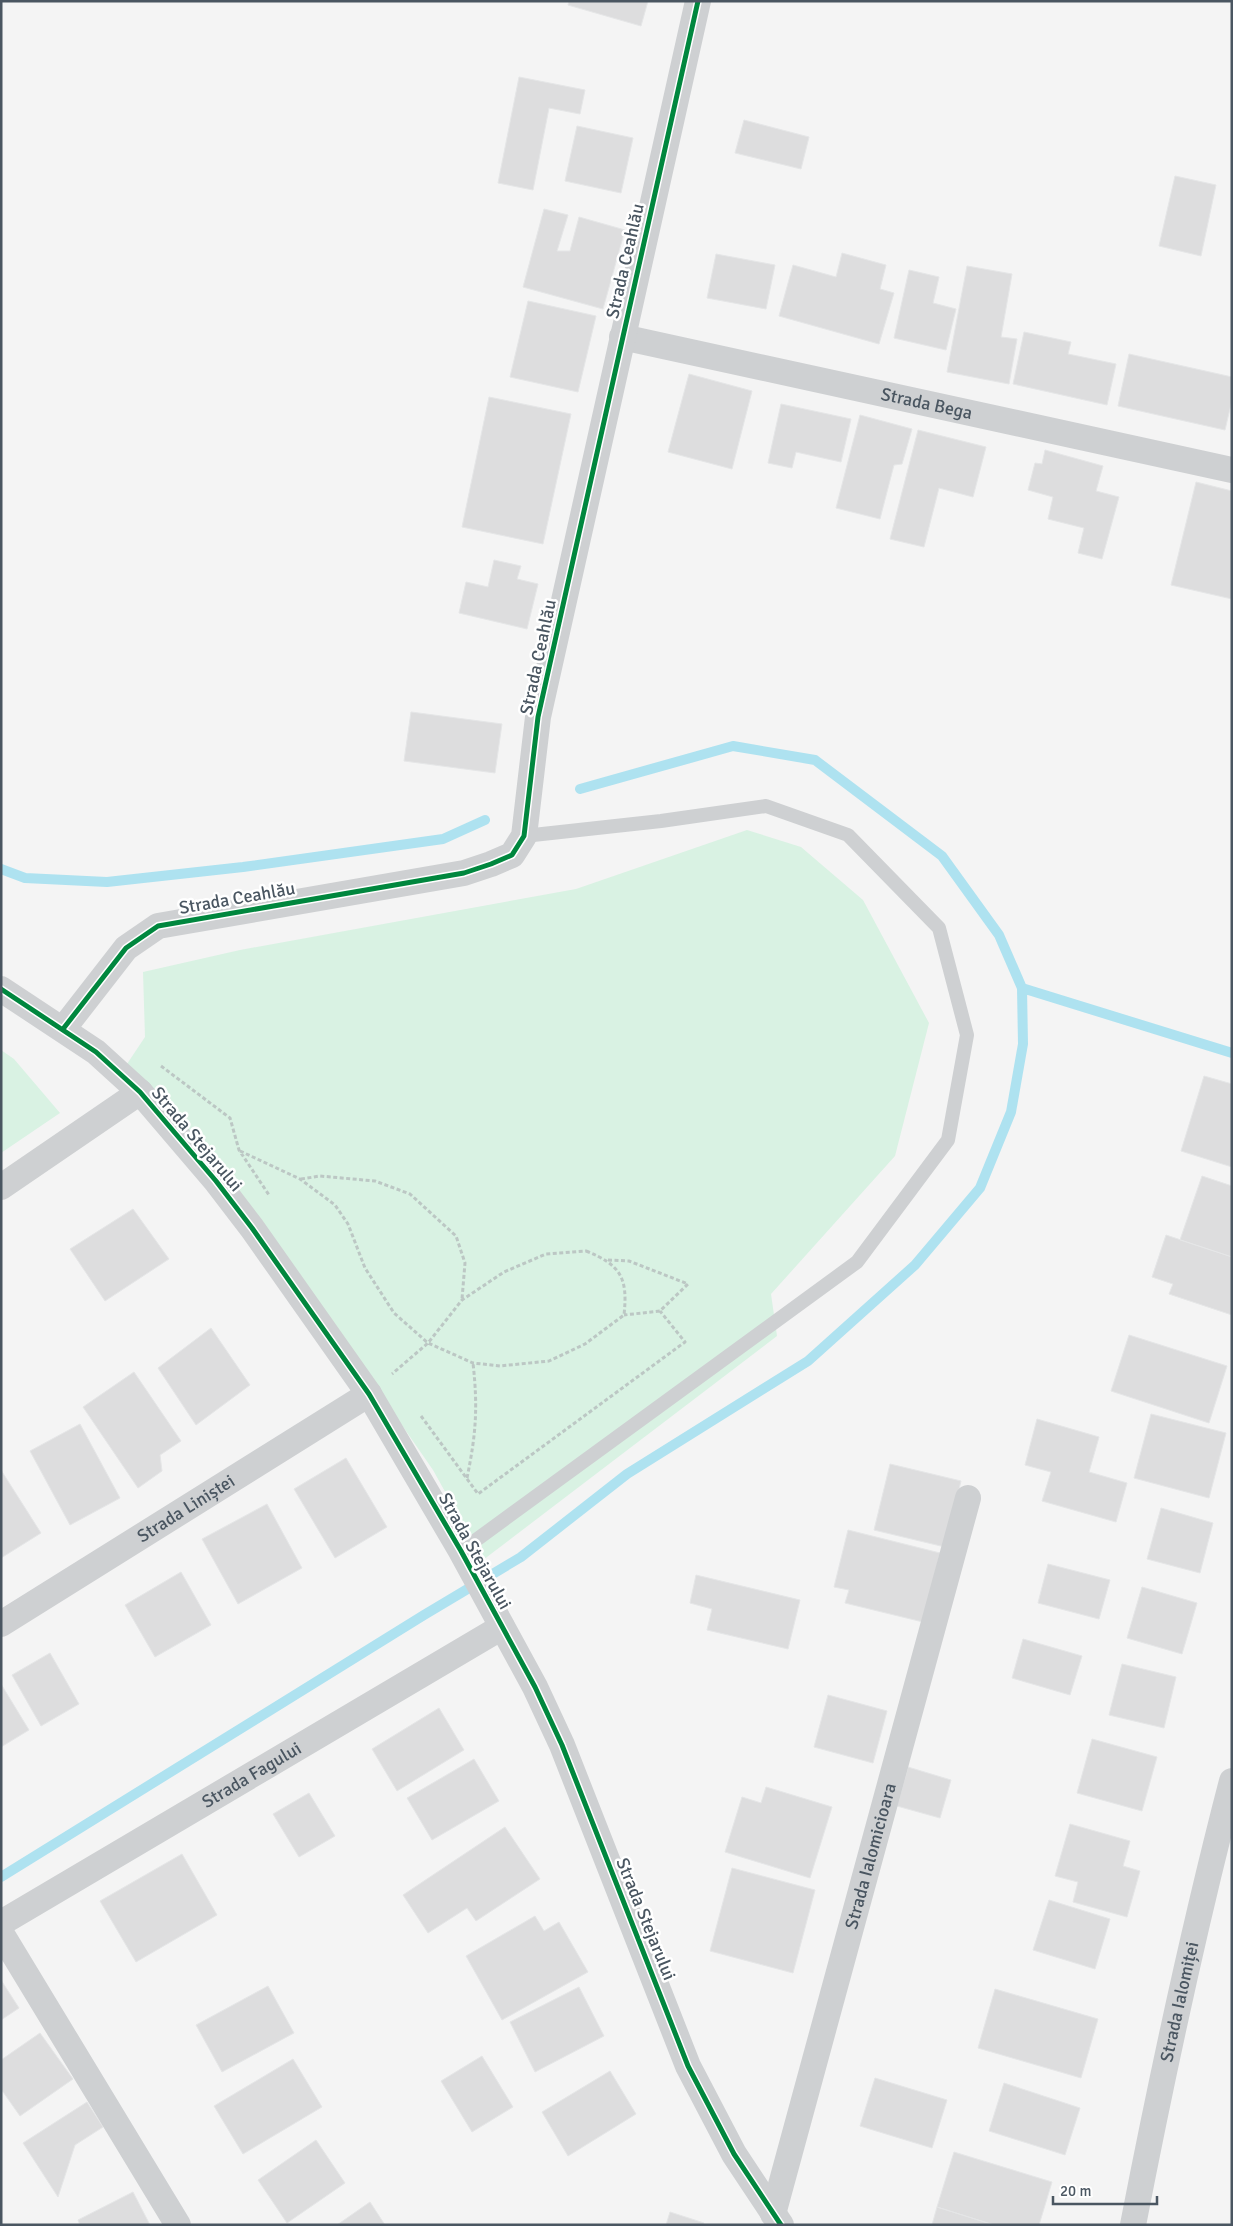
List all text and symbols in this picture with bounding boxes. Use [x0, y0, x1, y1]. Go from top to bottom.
street label: Strada Ceahlău [601, 201, 649, 321]
street label: Strada Bega [879, 383, 975, 424]
street label: Strada Ceahlău [515, 597, 561, 717]
street label: Strada Ceahlău [177, 877, 297, 919]
street label: Strada Stejarului [147, 1082, 247, 1196]
street label: Strada Liniștei [133, 1470, 239, 1547]
street label: Strada Stejarului [434, 1489, 516, 1613]
street label: Strada Fagului [198, 1737, 305, 1813]
street label: Strada Ialomicioara [840, 1781, 901, 1931]
street label: Strada Stejarului [611, 1855, 681, 1983]
street label: Strada Ialomiței [1155, 1939, 1203, 2064]
scale bar [1053, 2174, 1157, 2206]
text: 20 m [1060, 2182, 1091, 2200]

